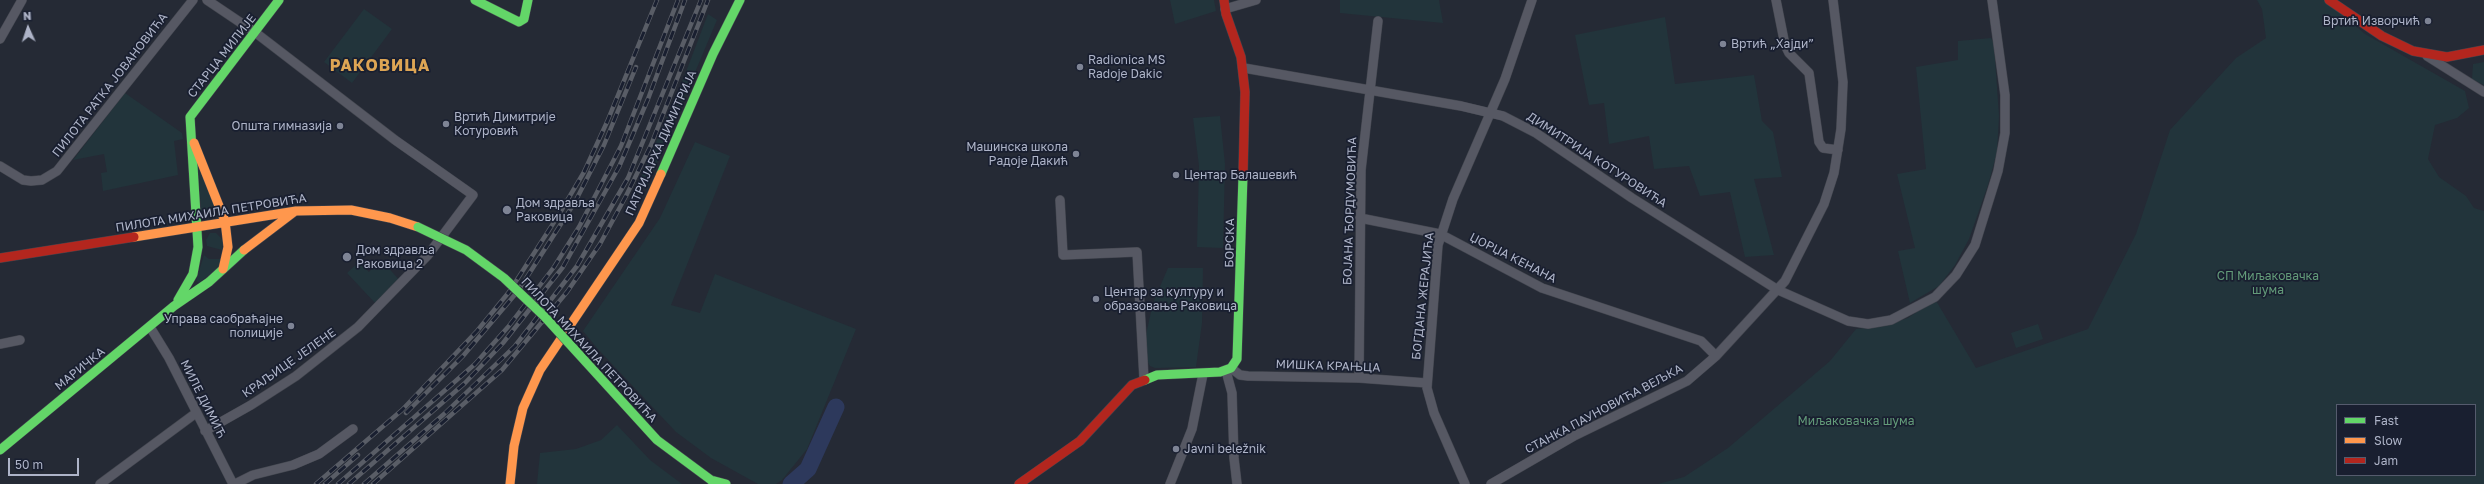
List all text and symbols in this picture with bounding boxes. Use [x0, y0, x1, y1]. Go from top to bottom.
north arrow [8, 8, 48, 48]
text: N [23, 9, 32, 22]
street label: ПИЛОТА РАТКА ЈОВАНОВИЋА [49, 10, 171, 160]
street label: СТАРЦА МИЛИЈЕ [185, 11, 259, 101]
place label: Вртић Изворчић [2323, 14, 2420, 28]
marker: Вртић Изворчић [2423, 16, 2433, 26]
place label: Вртић „Хајди” [1731, 37, 1814, 51]
marker: Вртић „Хајди” [1718, 39, 1728, 49]
place label: Radionica MS Radoje Dakic [1088, 53, 1166, 81]
district label: РАКОВИЦА [330, 56, 430, 76]
marker: Radionica MS Radoje Dakic [1075, 62, 1085, 72]
street label: ПАТРИЈАРХА ДИМИТРИЈА [622, 68, 700, 218]
street label: ДИМИТРИЈА КОТУРОВИЋА [1524, 109, 1670, 211]
place label: Вртић Димитрије Котуровић [454, 110, 556, 138]
place label: Општа гимназија [232, 119, 332, 133]
marker: Вртић Димитрије Котуровић [441, 119, 451, 129]
marker: Општа гимназија [335, 121, 345, 131]
street label: БОЈАНА ЂОРДУМОВИЋА [1340, 137, 1360, 285]
place label: Машинска школа Радоје Дакић [966, 140, 1068, 168]
marker: Машинска школа Радоје Дакић [1071, 149, 1081, 159]
place label: Центар Балашевић [1184, 168, 1297, 182]
marker: Центар Балашевић [1171, 170, 1181, 180]
street label: ПИЛОТА МИХАИЛА ПЕТРОВИЋА [115, 191, 307, 235]
place label: Дом здравља Раковица [516, 196, 595, 224]
marker: Дом здравља Раковица [501, 204, 513, 216]
street label: БОРСКА [1222, 218, 1238, 268]
street label: ЏОРЏА КЕНАНА [1467, 230, 1559, 286]
street label: БОГДАНА ЖЕРАЈИЋА [1409, 232, 1437, 360]
place label: Дом здравља Раковица 2 [356, 243, 435, 271]
marker: Дом здравља Раковица 2 [341, 251, 353, 263]
park label: СП Миљаковачка шума [2217, 269, 2319, 297]
street label: ПИЛОТА МИХАИЛА ПЕТРОВИЋА [518, 274, 660, 426]
place label: Центар за културу и образовање Раковица [1104, 285, 1237, 313]
marker: Центар за културу и образовање Раковица [1091, 294, 1101, 304]
place label: Управа саобраћајне полиције [164, 312, 283, 340]
marker: Управа саобраћајне полиције [286, 321, 296, 331]
street label: КРАЉИЦЕ ЈЕЛЕНЕ [239, 325, 339, 401]
street label: МАРИЧКА [52, 345, 108, 393]
street label: МИШКА КРАЊЦА [1275, 357, 1381, 375]
street label: МИЛЕ ДИМИЋ [177, 358, 229, 440]
street label: СТАНКА ПАУНОВИЋА ВЕЉКА [1523, 361, 1685, 457]
legend [2336, 404, 2476, 476]
text: Fast [2374, 413, 2399, 428]
park label: Миљаковачка шума [1798, 414, 1914, 428]
text: Slow [2374, 433, 2402, 448]
place label: Javni beležnik [1184, 442, 1266, 456]
marker: Javni beležnik [1171, 444, 1181, 454]
scale bar [10, 450, 81, 476]
text: Jam [2374, 453, 2398, 468]
text: 50 m [15, 457, 43, 472]

